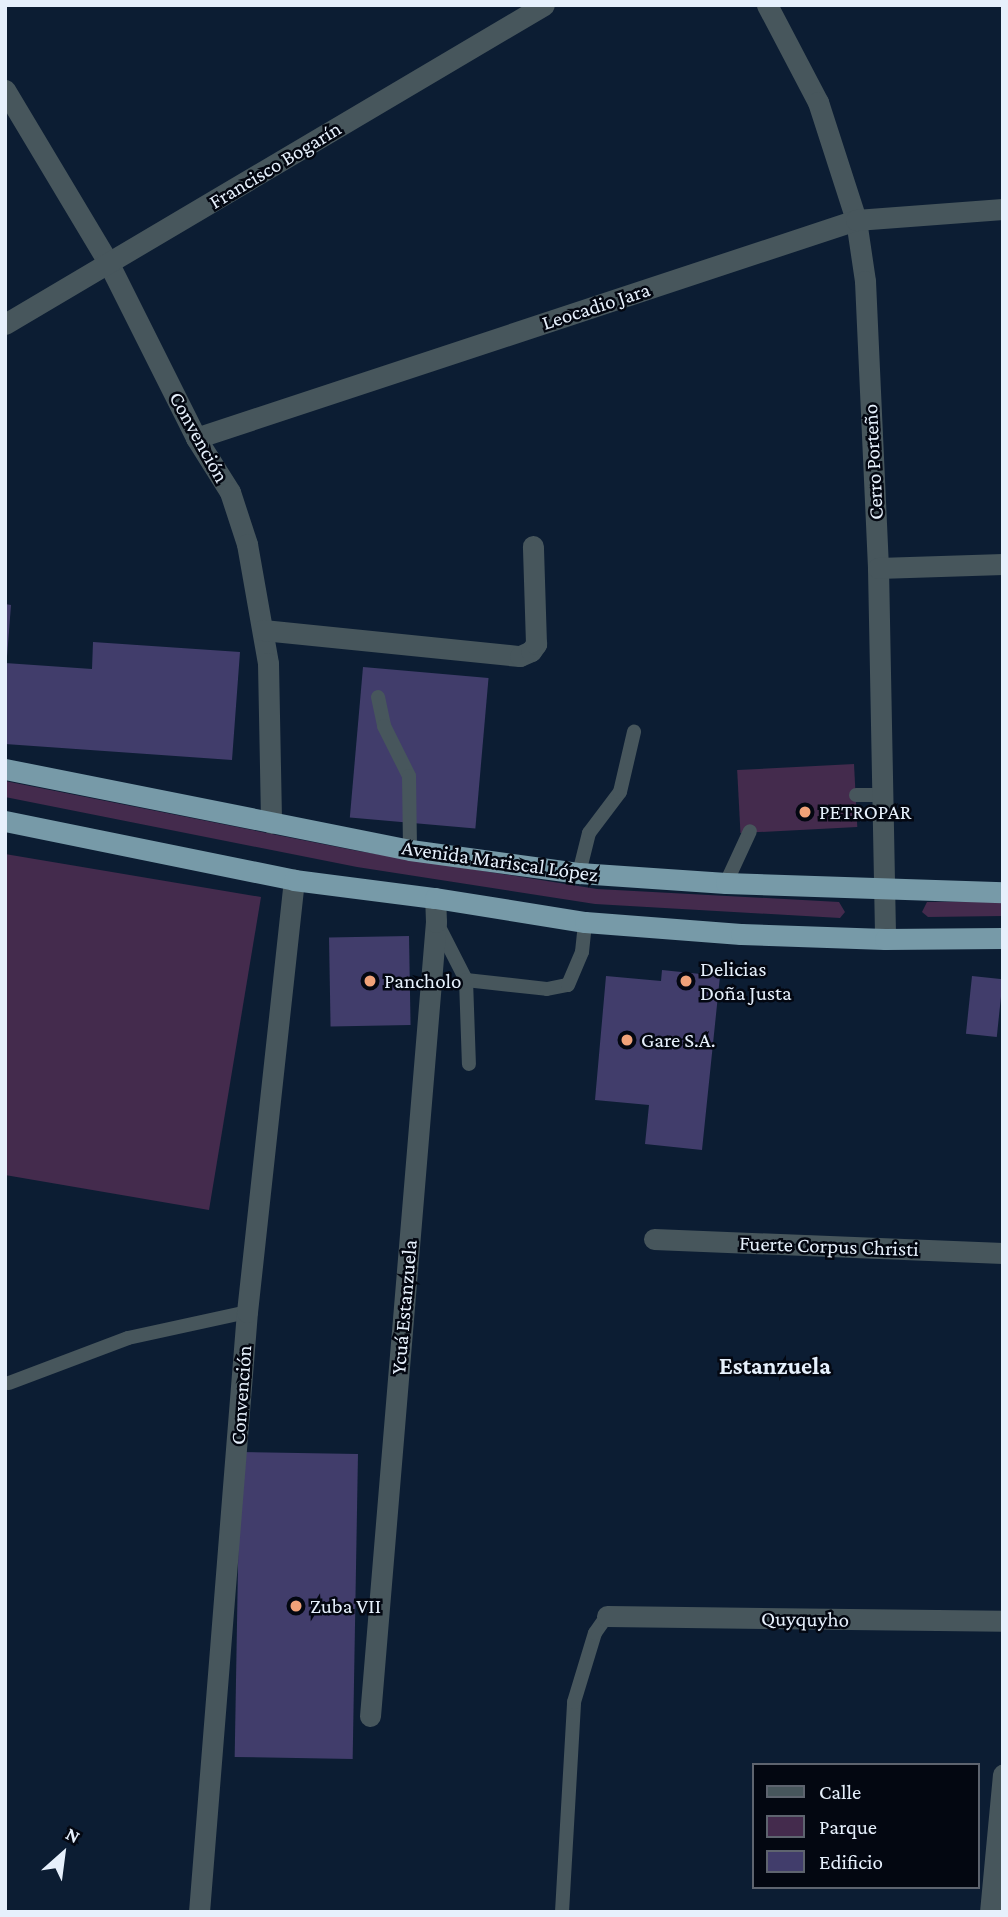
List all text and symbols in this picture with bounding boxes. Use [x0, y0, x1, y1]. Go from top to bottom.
street label: Francisco Bogarín [204, 116, 346, 214]
street label: Leocadio Jara [539, 277, 653, 335]
street label: Convención [164, 387, 234, 487]
street label: Cerro Porteño [857, 403, 889, 521]
place label: PETROPAR [819, 799, 911, 825]
marker: PETROPAR [797, 804, 813, 820]
street label: Avenida Mariscal López [400, 835, 600, 887]
place label: Delicias Doña Justa [700, 956, 792, 1006]
place label: Pancholo [384, 968, 461, 994]
marker: Pancholo [362, 973, 378, 989]
marker: Delicias Doña Justa [678, 973, 694, 989]
place label: Gare S.A. [641, 1027, 716, 1053]
marker: Gare S.A. [619, 1032, 635, 1048]
street label: Fuerte Corpus Christi [739, 1230, 919, 1262]
street label: Ycuá Estanzuela [386, 1239, 422, 1375]
street label: Convención [225, 1344, 257, 1446]
district label: Estanzuela [719, 1352, 831, 1380]
place label: Zuba VII [310, 1593, 381, 1619]
marker: Zuba VII [288, 1598, 304, 1614]
street label: Quyquyho [761, 1606, 849, 1632]
legend [752, 1763, 980, 1889]
text: Calle [819, 1780, 861, 1804]
text: Parque [819, 1815, 877, 1839]
north arrow [28, 1819, 98, 1889]
text: N [62, 1823, 84, 1847]
text: Edificio [819, 1850, 883, 1874]

